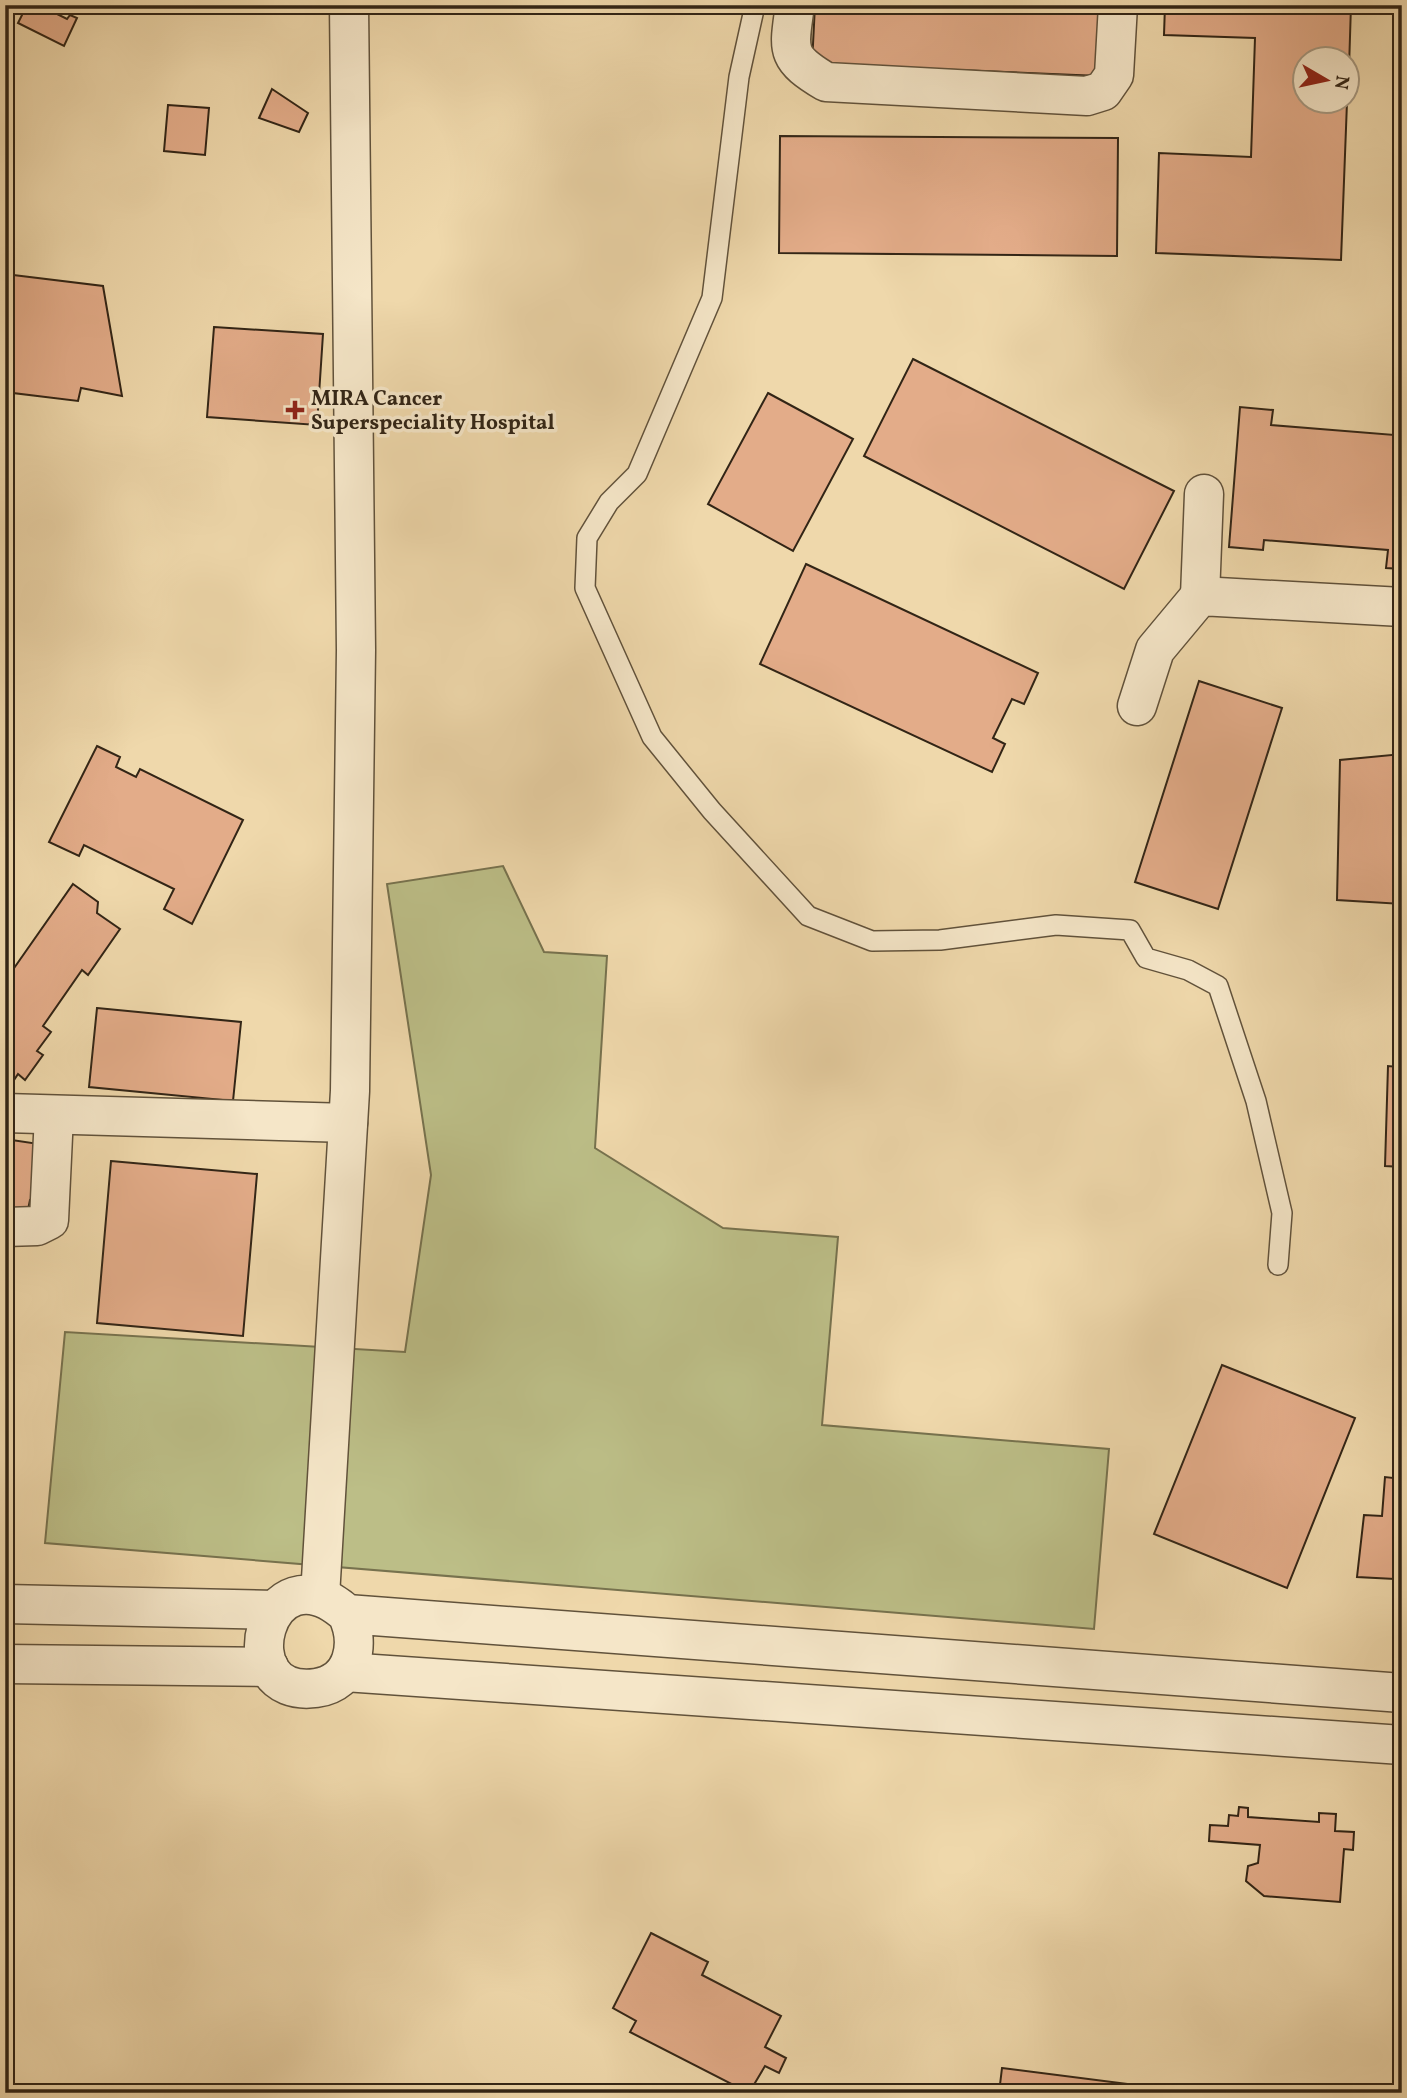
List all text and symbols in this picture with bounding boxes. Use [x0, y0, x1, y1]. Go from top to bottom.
north arrow [1292, 46, 1362, 116]
text: N [1327, 73, 1355, 91]
place label: MIRA Cancer Superspeciality Hospital [311, 385, 555, 438]
marker: MIRA Cancer Superspeciality Hospital [285, 400, 305, 420]

